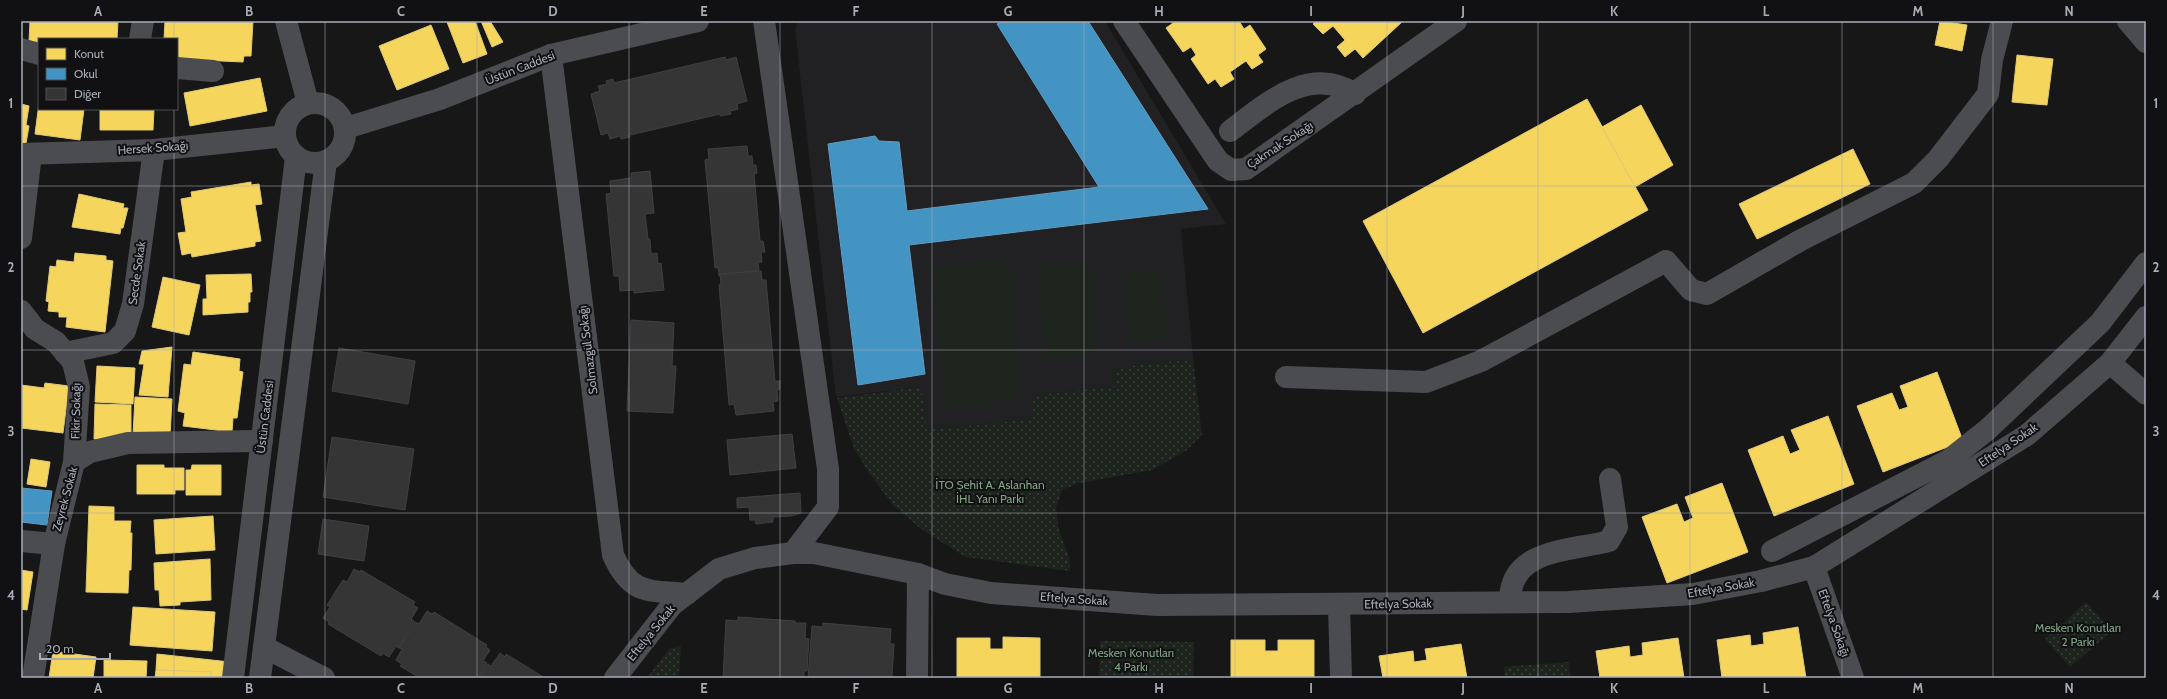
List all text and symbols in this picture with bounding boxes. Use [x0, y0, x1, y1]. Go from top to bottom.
text: A [94, 3, 103, 19]
text: B [245, 3, 253, 19]
text: C [397, 3, 405, 19]
text: D [548, 3, 558, 19]
text: E [700, 3, 708, 19]
text: F [853, 3, 860, 19]
text: G [1004, 3, 1013, 19]
text: H [1154, 3, 1164, 19]
text: I [1309, 3, 1313, 19]
text: J [1460, 3, 1465, 19]
text: K [1610, 3, 1619, 19]
text: L [1763, 3, 1770, 19]
text: M [1913, 3, 1924, 19]
text: N [2064, 3, 2074, 19]
legend [38, 38, 178, 110]
text: Konut [74, 46, 104, 61]
street label: Üstün Caddesi [483, 47, 557, 88]
text: Okul [74, 66, 98, 81]
text: Diğer [74, 86, 101, 101]
text: 1 [9, 95, 13, 111]
text: 1 [2154, 95, 2158, 111]
street label: Çakmak Sokağı [1244, 118, 1316, 172]
street label: Hersek Sokağı [117, 138, 189, 157]
street label: Secde Sokak [125, 240, 148, 306]
text: 2 [8, 259, 15, 275]
text: 2 [2153, 259, 2160, 275]
street label: Solmazgül Sokağı [575, 305, 600, 395]
street label: Üstün Caddesi [253, 380, 276, 454]
street label: Fikir Sokağı [68, 383, 83, 439]
street label: Eftelya Sokak [1975, 419, 2041, 470]
text: 3 [7, 423, 15, 439]
text: 3 [2152, 423, 2160, 439]
street label: Zeyrek Sokak [49, 464, 81, 533]
park label: İTO Şehit A. Aslanhan İHL Yanı Parkı [935, 477, 1045, 506]
street label: Eftelya Sokak [1686, 574, 1756, 601]
text: 4 [7, 587, 15, 603]
street label: Eftelya Sokağı [1815, 587, 1854, 659]
text: 4 [2152, 587, 2160, 603]
street label: Eftelya Sokak [1040, 589, 1109, 608]
street label: Eftelya Sokak [1364, 595, 1433, 612]
street label: Eftelya Sokak [623, 601, 678, 664]
park label: Mesken Konutları 2 Parkı [2035, 620, 2121, 649]
scale bar [40, 635, 110, 661]
text: 20 m [46, 641, 74, 656]
park label: Mesken Konutları 4 Parkı [1088, 645, 1174, 674]
text: A [94, 680, 103, 696]
text: B [245, 680, 253, 696]
text: C [397, 680, 405, 696]
text: D [548, 680, 558, 696]
text: E [700, 680, 708, 696]
text: F [853, 680, 860, 696]
text: G [1004, 680, 1013, 696]
text: H [1154, 680, 1164, 696]
text: I [1309, 680, 1313, 696]
text: J [1460, 680, 1465, 696]
text: K [1610, 680, 1619, 696]
text: L [1763, 680, 1770, 696]
text: M [1913, 680, 1924, 696]
text: N [2064, 680, 2074, 696]

